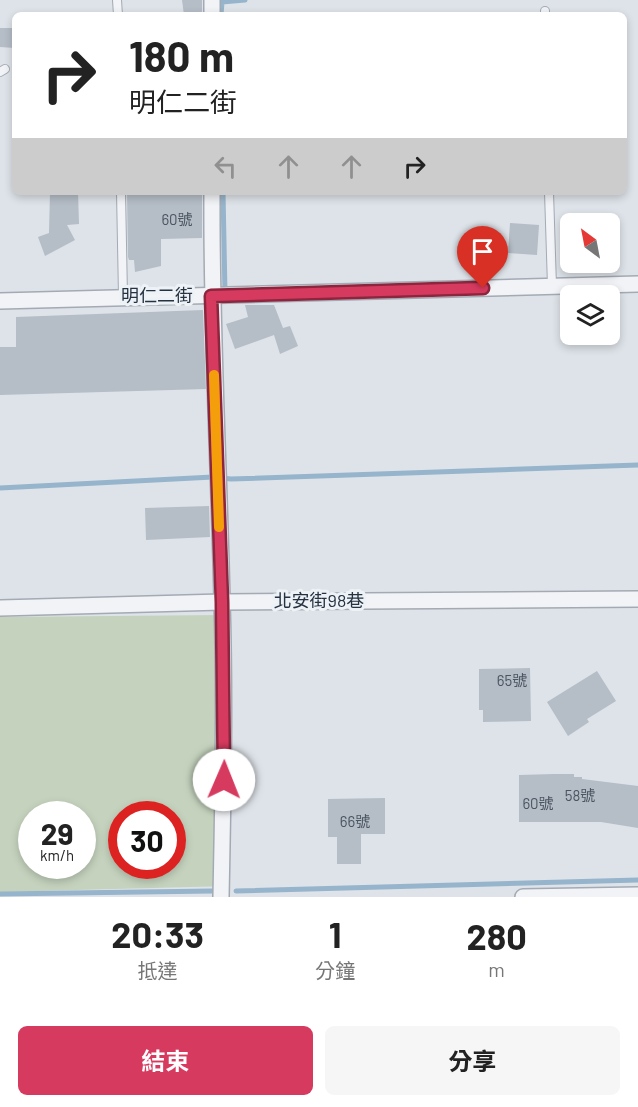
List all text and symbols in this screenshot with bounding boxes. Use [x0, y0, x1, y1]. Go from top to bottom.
text: 180 m [129, 30, 234, 80]
icon: right [30, 36, 108, 114]
text: 明仁二街 [129, 85, 237, 117]
icon: left [209, 150, 242, 183]
icon: ahead [272, 150, 305, 183]
icon: ahead [335, 150, 368, 183]
icon: right [398, 150, 431, 183]
house number: 60號 [161, 210, 193, 228]
north arrow [560, 213, 620, 273]
map controls [560, 213, 620, 345]
pin [457, 226, 508, 288]
icon: arrive [466, 235, 499, 268]
street label: 明仁二街 [121, 284, 193, 306]
button: layers [560, 285, 620, 345]
street label: 北安街98巷 [274, 589, 364, 611]
house number: 65號 [497, 671, 527, 689]
position arrow [192, 748, 256, 812]
house number: 58號 [565, 786, 595, 804]
house number: 60號 [522, 794, 554, 812]
speed limit sign: 30 [108, 801, 186, 879]
house number: 66號 [340, 812, 370, 830]
text: 29 [41, 815, 73, 851]
text: km/h [40, 846, 74, 864]
text: 20:33 [111, 912, 204, 955]
text: 1 [329, 912, 342, 955]
text: 280 [467, 914, 527, 957]
text: m [488, 957, 505, 981]
text: 抵達 [138, 958, 178, 982]
text: 分鐘 [315, 958, 355, 982]
button: 結束 [18, 1026, 313, 1095]
button: 分享 [325, 1026, 620, 1095]

